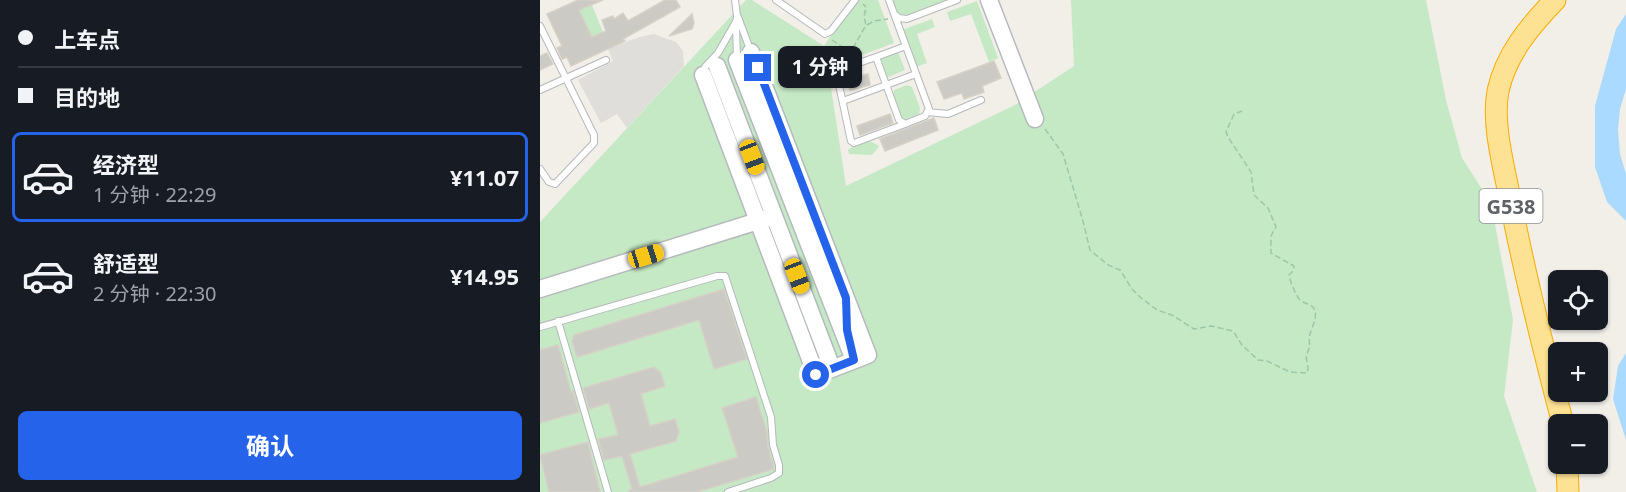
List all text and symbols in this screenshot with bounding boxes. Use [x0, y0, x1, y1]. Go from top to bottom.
text: 上车点 [54, 24, 120, 54]
callout: 1 分钟 [779, 47, 863, 89]
text: 1 分钟 [792, 53, 848, 80]
route end [744, 54, 771, 81]
text: 目的地 [54, 82, 120, 112]
car [737, 137, 767, 177]
text: 经济型 [93, 149, 159, 179]
icon: car [21, 150, 75, 204]
text: ¥11.07 [450, 162, 519, 192]
text: 1 分钟 · 22:29 [93, 181, 217, 208]
road number: G538 [1480, 189, 1542, 223]
car [626, 242, 666, 270]
text: 舒适型 [93, 248, 159, 278]
icon: car [21, 249, 75, 303]
car [782, 256, 812, 296]
text: ¥14.95 [450, 261, 519, 291]
map controls [1548, 270, 1608, 474]
button: locate [1548, 270, 1608, 330]
text: 2 分钟 · 22:30 [93, 280, 217, 307]
button: + [1548, 342, 1608, 402]
route start [802, 361, 829, 388]
button: 确认 [18, 411, 522, 480]
button: − [1548, 414, 1608, 474]

